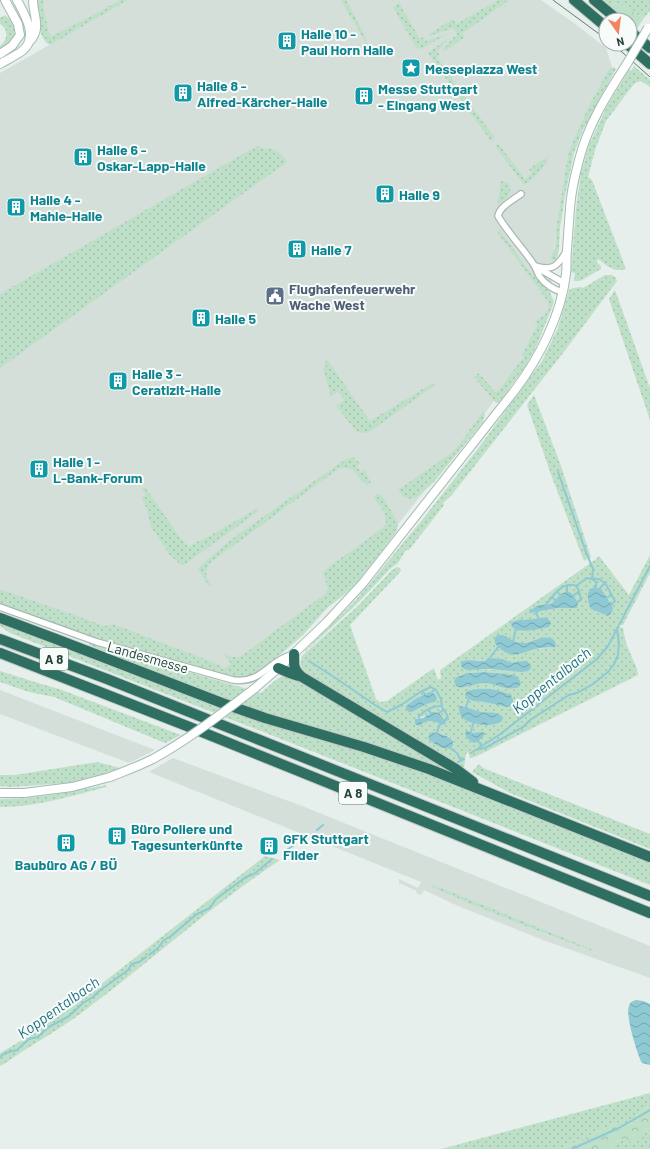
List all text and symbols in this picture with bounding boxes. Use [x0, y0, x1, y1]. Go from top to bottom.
north arrow [598, 12, 638, 52]
place label: Halle 10 - Paul Horn Halle [301, 25, 394, 58]
building icon: Halle 10 - Paul Horn Halle [276, 30, 298, 52]
text: N [615, 35, 626, 49]
place icon: Messepiazza West [400, 57, 422, 79]
place label: Messepiazza West [425, 60, 537, 77]
place label: Halle 8 - Alfred-Kärcher-Halle [197, 77, 328, 110]
place label: Messe Stuttgart - Eingang West [378, 80, 478, 113]
building icon: Halle 8 - Alfred-Kärcher-Halle [172, 82, 194, 104]
building icon: Messe Stuttgart - Eingang West [353, 85, 375, 107]
place label: Halle 6 - Oskar-Lapp-Halle [97, 141, 206, 174]
building icon: Halle 6 - Oskar-Lapp-Halle [72, 146, 94, 168]
building icon: Halle 9 [374, 183, 396, 205]
place label: Halle 9 [399, 186, 440, 203]
place label: Halle 4 - Mahle-Halle [30, 191, 103, 224]
building icon: Halle 4 - Mahle-Halle [5, 196, 27, 218]
building icon: Halle 7 [286, 238, 308, 260]
place label: Halle 7 [311, 241, 351, 258]
place label: Flughafenfeuerwehr Wache West [289, 280, 416, 313]
public building icon: Flughafenfeuerwehr Wache West [264, 285, 286, 307]
building icon: Halle 5 [190, 307, 212, 329]
place label: Halle 5 [215, 310, 256, 327]
place label: Halle 3 - Ceratizit-Halle [132, 365, 222, 398]
building icon: Halle 3 - Ceratizit-Halle [107, 370, 129, 392]
place label: Halle 1 - L-Bank-Forum [53, 453, 143, 486]
building icon: Halle 1 - L-Bank-Forum [28, 458, 50, 480]
street label: Landesmesse [105, 637, 191, 677]
water label: Koppentalbach [508, 643, 594, 717]
road number: A 8 [40, 648, 68, 670]
road number: A 8 [339, 782, 367, 804]
place label: Büro Poliere und Tagesunterkünfte [131, 820, 243, 853]
building icon: Büro Poliere und Tagesunterkünfte [106, 825, 128, 847]
place label: GFK Stuttgart Filder [283, 830, 369, 863]
building icon: Baubüro AG / BÜ [55, 832, 77, 854]
building icon: GFK Stuttgart Filder [258, 835, 280, 857]
place label: Baubüro AG / BÜ [15, 856, 117, 873]
water label: Koppentalbach [14, 972, 103, 1042]

